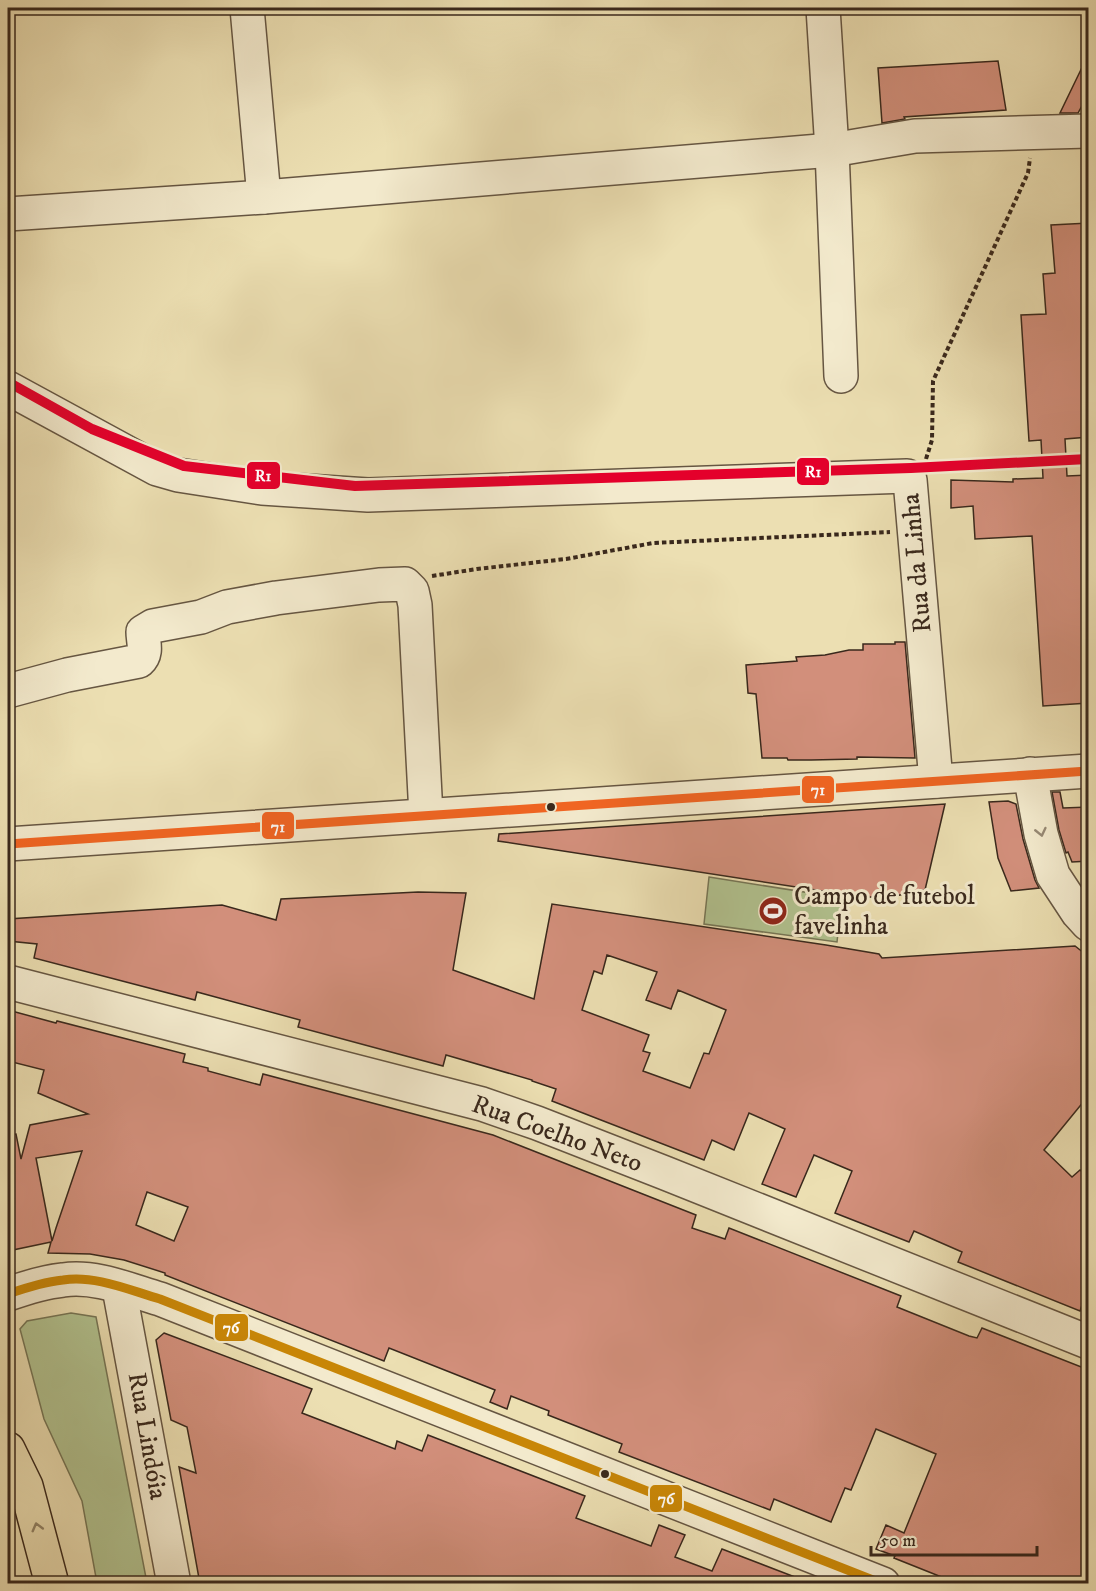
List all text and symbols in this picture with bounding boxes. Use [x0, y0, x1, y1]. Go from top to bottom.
line badge: R1 [796, 457, 830, 486]
line badge: R1 [246, 461, 281, 490]
text: R1 [805, 462, 821, 482]
text: R1 [255, 466, 271, 486]
street label: Rua da Linha [894, 492, 940, 634]
line badge: 71 [801, 775, 835, 804]
text: 71 [811, 780, 825, 800]
unlabelled marker [545, 801, 557, 813]
line badge: 71 [261, 811, 295, 840]
text: 71 [271, 817, 285, 837]
one-way arrow [1033, 826, 1046, 836]
place label: Campo de futebol favelinha [794, 880, 975, 943]
sports icon: Campo de futebol favelinha [757, 895, 789, 927]
street label: Rua Coelho Neto [467, 1088, 647, 1180]
line badge: 76 [214, 1313, 249, 1342]
text: 76 [223, 1318, 241, 1338]
street label: Rua Lindóia [120, 1370, 174, 1502]
unlabelled marker [599, 1468, 611, 1480]
line badge: 76 [649, 1484, 683, 1513]
text: 76 [658, 1489, 676, 1509]
scale bar [871, 1519, 1038, 1557]
one-way arrow [32, 1522, 44, 1533]
text: 50 m [880, 1530, 916, 1552]

